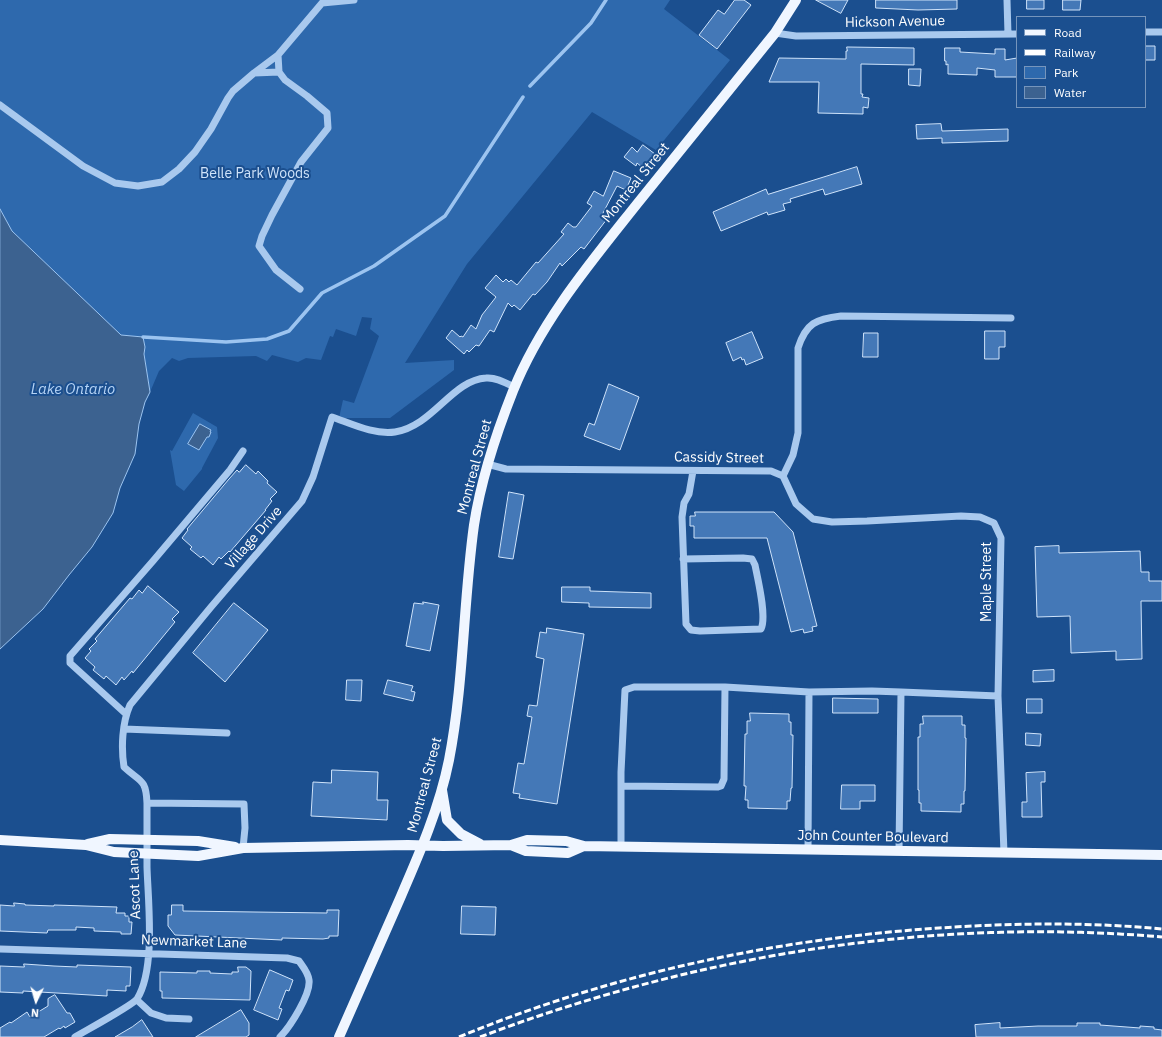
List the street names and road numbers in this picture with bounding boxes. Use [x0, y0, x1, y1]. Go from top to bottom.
street label: Hickson Avenue [845, 13, 945, 31]
street label: Montreal Street [599, 140, 673, 226]
street label: Montreal Street [454, 418, 496, 516]
street label: Cassidy Street [674, 449, 764, 467]
street label: Village Drive [222, 503, 286, 573]
street label: Maple Street [979, 542, 995, 622]
street label: Montreal Street [404, 736, 446, 834]
street label: John Counter Boulevard [797, 827, 949, 847]
street label: Ascot Lane [125, 850, 145, 920]
street label: Newmarket Lane [141, 932, 247, 952]

